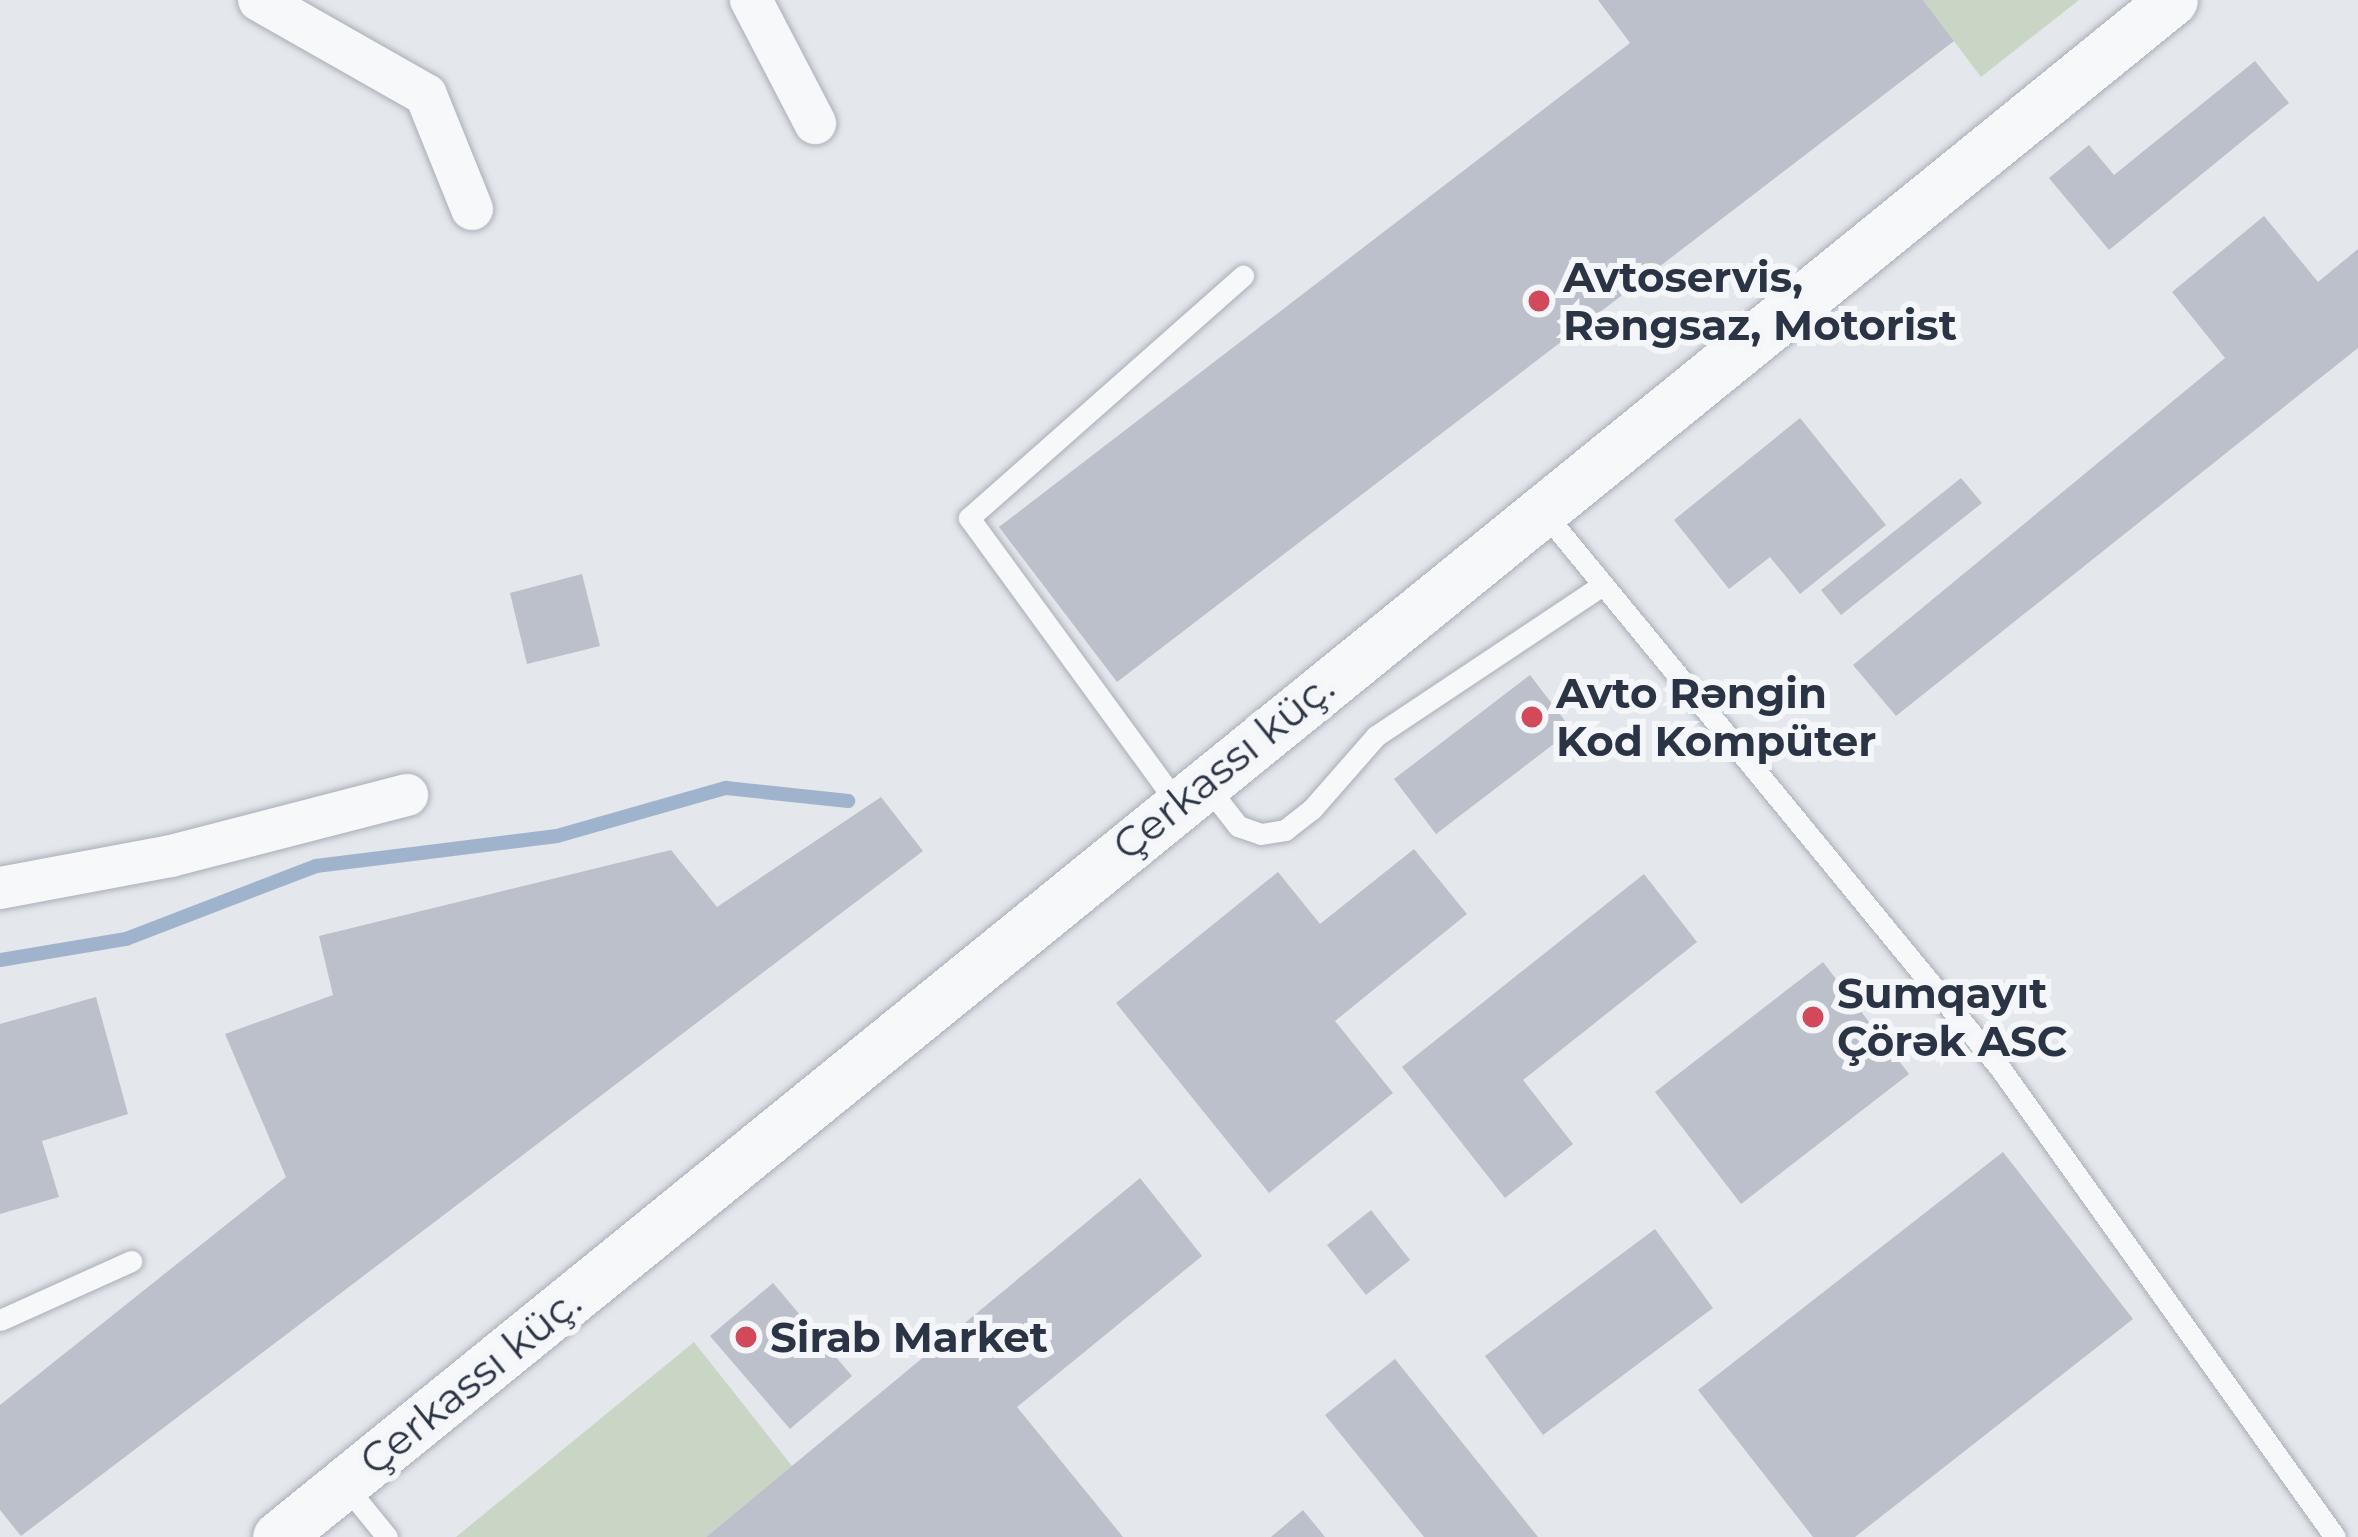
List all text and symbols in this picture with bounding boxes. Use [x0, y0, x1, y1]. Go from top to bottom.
place label: Avtoservis, Rəngsaz, Motorist [1563, 252, 1957, 350]
marker: Avtoservis, Rəngsaz, Motorist [1526, 288, 1552, 314]
street label: Çerkassı küç. [1102, 662, 1344, 870]
place label: Avto Rəngin Kod Kompüter [1556, 668, 1876, 766]
marker: Avto Rəngin Kod Kompüter [1519, 704, 1545, 730]
place label: Sumqayıt Çörək ASC [1837, 968, 2067, 1066]
marker: Sumqayıt Çörək ASC [1800, 1004, 1826, 1030]
street label: Çerkassı küç. [349, 1277, 591, 1485]
place label: Sirab Market [770, 1312, 1048, 1362]
marker: Sirab Market [733, 1324, 759, 1350]

